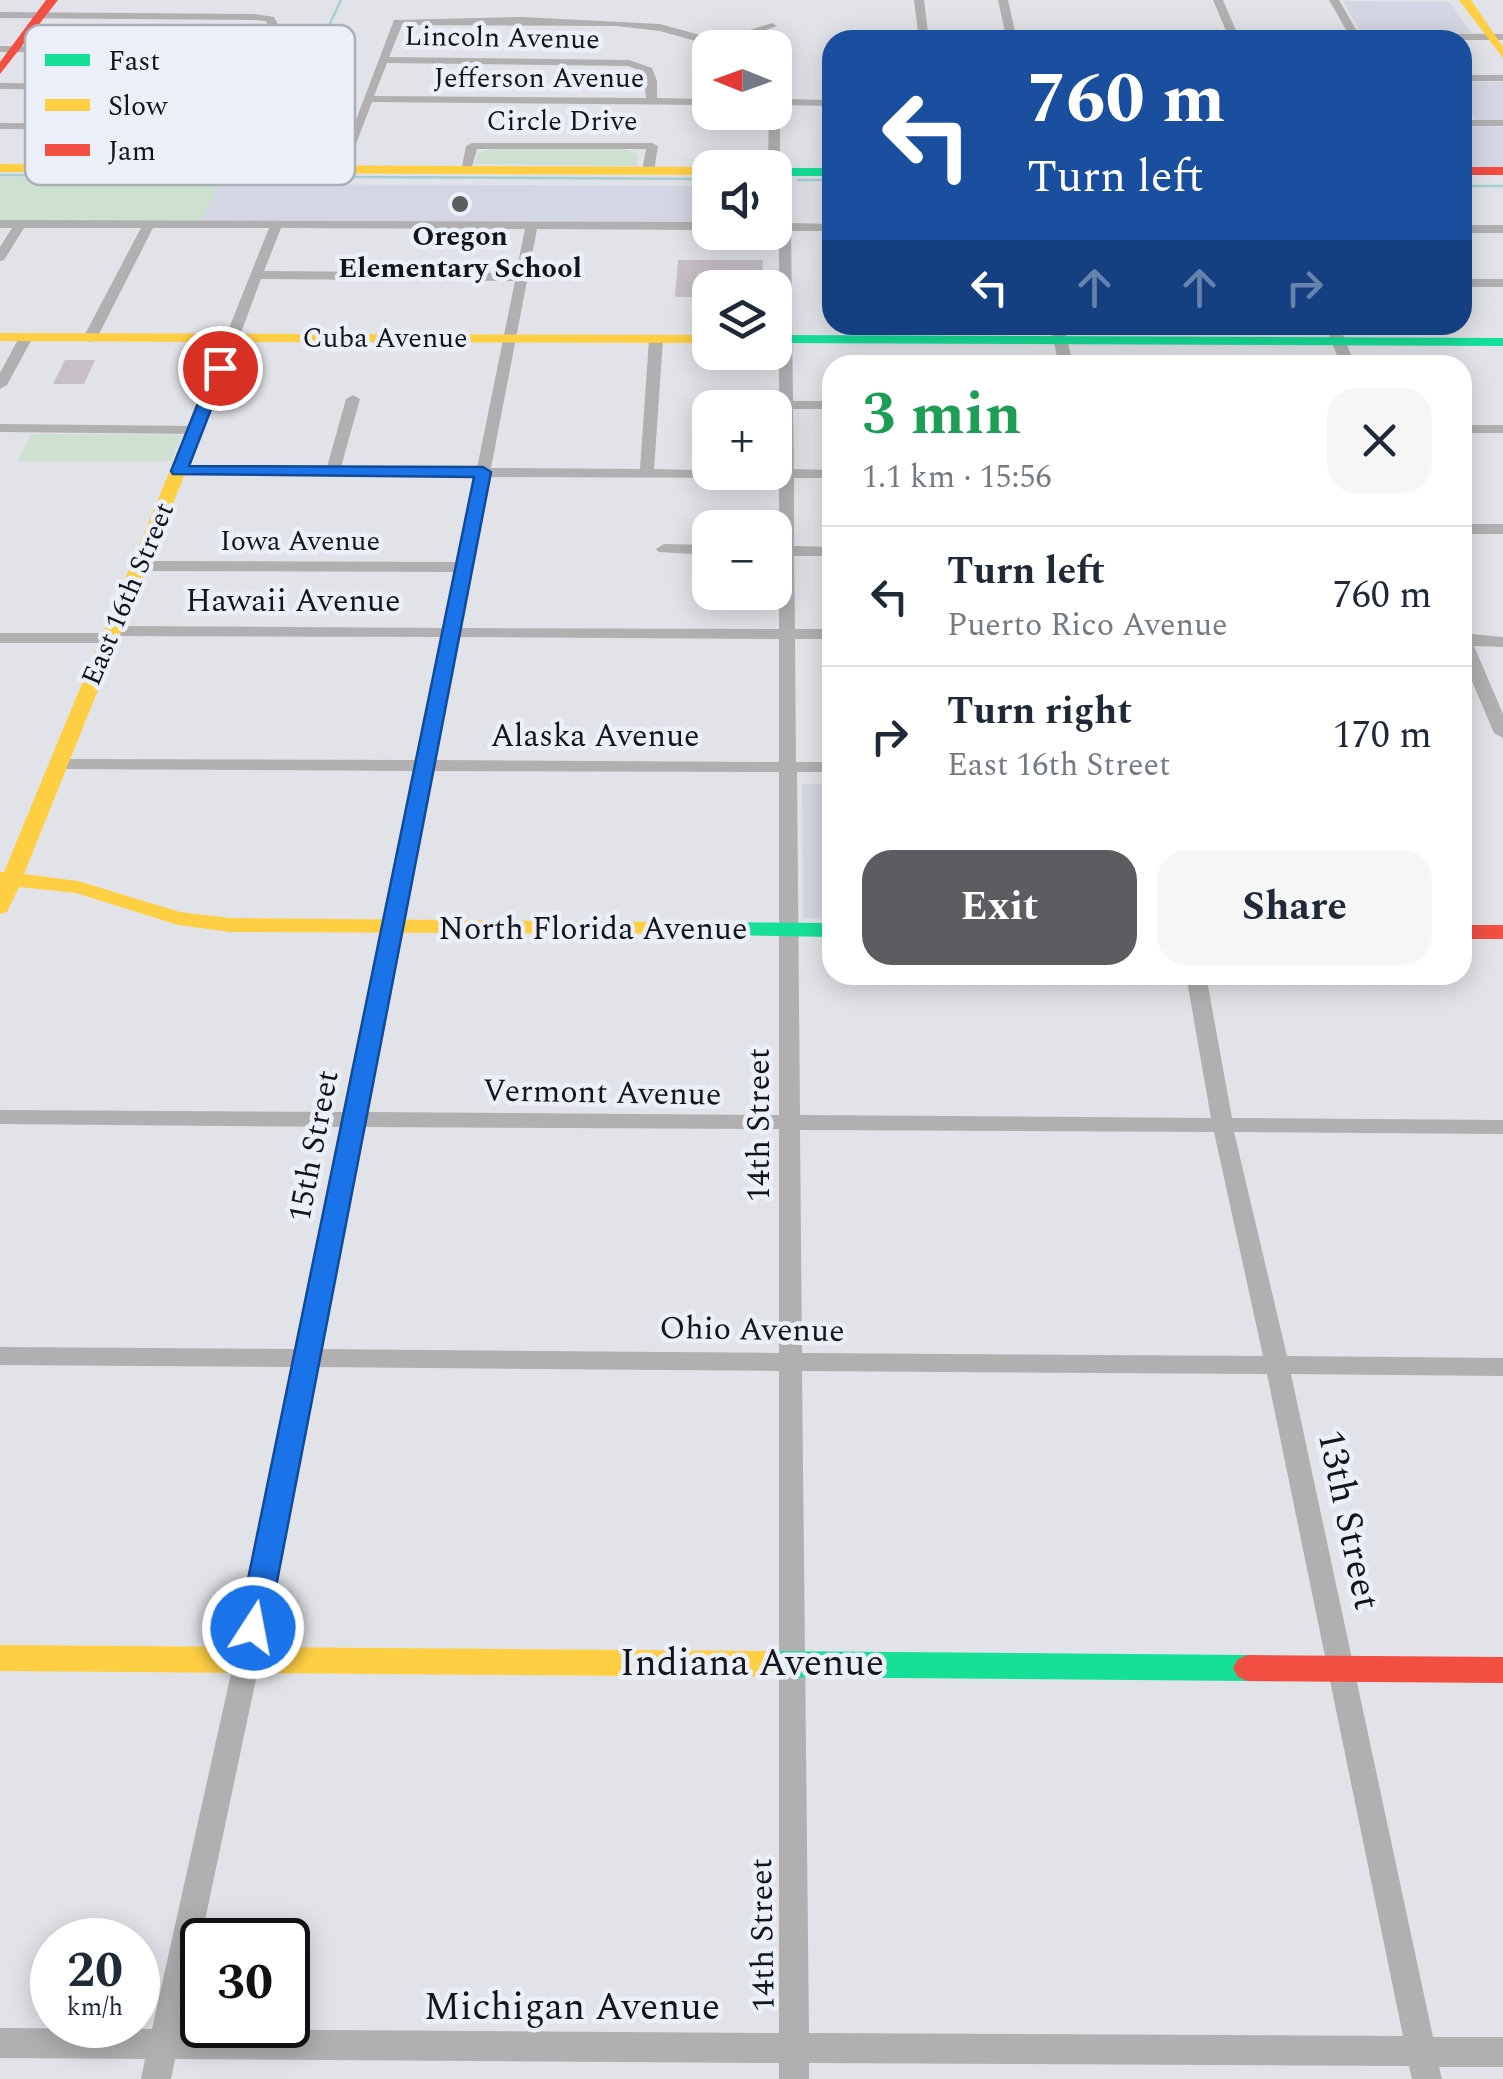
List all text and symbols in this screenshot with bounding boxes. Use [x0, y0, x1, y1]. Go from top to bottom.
street label: Lincoln Avenue [404, 15, 600, 61]
legend [25, 25, 355, 185]
north arrow [692, 30, 792, 130]
map controls [692, 30, 792, 610]
text: Fast [108, 40, 160, 83]
text: 760 m [1027, 47, 1225, 153]
street label: Jefferson Avenue [434, 57, 644, 100]
icon: left [862, 70, 992, 200]
text: Slow [108, 85, 168, 128]
street label: Circle Drive [487, 100, 637, 143]
text: Jam [108, 130, 156, 173]
text: Turn left [1027, 143, 1204, 212]
button: sound [692, 150, 792, 250]
marker: Oregon Elementary School [449, 193, 471, 215]
place label: Oregon Elementary School [338, 215, 582, 290]
icon: left [962, 260, 1017, 315]
icon: ahead [1067, 260, 1122, 315]
icon: ahead [1172, 260, 1227, 315]
icon: right [1277, 260, 1332, 315]
button: layers [692, 270, 792, 370]
street label: Cuba Avenue [303, 317, 467, 360]
pin [178, 326, 263, 411]
icon: arrive [193, 341, 248, 396]
text: 3 min [862, 369, 1022, 461]
button: close [1327, 388, 1432, 493]
button: + [692, 390, 792, 490]
text: 1.1 km · 15:56 [862, 453, 1051, 502]
street label: East 16th Street [70, 496, 186, 692]
button: − [692, 510, 792, 610]
street label: Iowa Avenue [220, 520, 380, 563]
text: Turn left [947, 543, 1105, 601]
text: 760 m [1333, 567, 1432, 625]
icon: left [862, 569, 917, 624]
street label: Hawaii Avenue [186, 577, 400, 626]
text: Puerto Rico Avenue [947, 601, 1228, 650]
text: Turn right [947, 683, 1132, 741]
text: 170 m [1333, 707, 1432, 765]
icon: right [862, 709, 917, 764]
street label: Alaska Avenue [490, 712, 700, 761]
text: East 16th Street [947, 741, 1170, 790]
button: Exit [862, 850, 1137, 965]
button: Share [1157, 850, 1432, 965]
street label: North Florida Avenue [438, 905, 748, 954]
street label: 14th Street [735, 1048, 784, 1202]
street label: 15th Street [275, 1066, 353, 1226]
street label: Vermont Avenue [482, 1066, 722, 1120]
street label: Ohio Avenue [659, 1304, 845, 1356]
street label: 13th Street [1301, 1425, 1395, 1615]
position arrow [201, 1576, 305, 1680]
street label: Indiana Avenue [620, 1635, 884, 1693]
street label: 14th Street [737, 1858, 789, 2012]
speed limit sign: 30 [180, 1918, 310, 2048]
text: 20 [67, 1933, 123, 2009]
street label: Michigan Avenue [424, 1979, 720, 2037]
text: km/h [67, 1989, 123, 2027]

